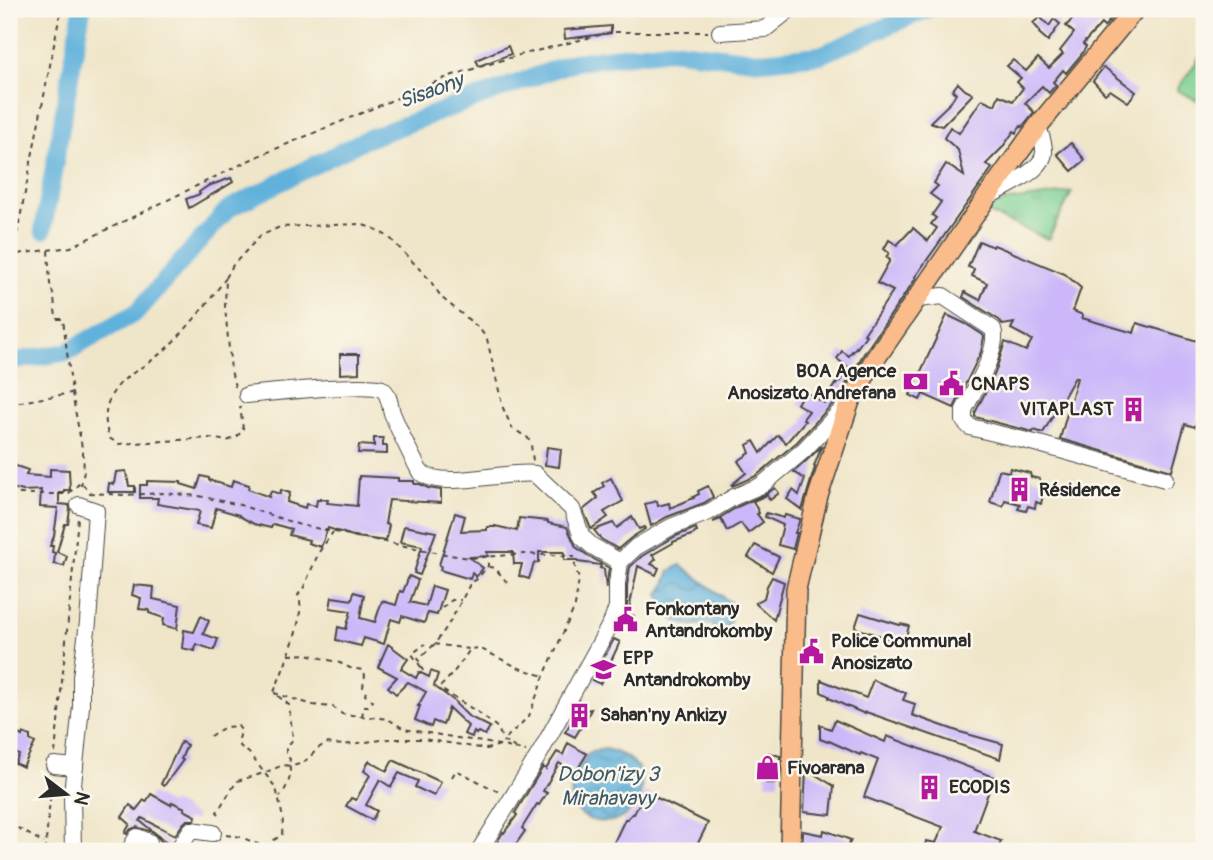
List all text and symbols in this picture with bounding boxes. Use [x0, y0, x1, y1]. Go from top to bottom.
water label: Sisaony [395, 66, 470, 115]
place label: BOA Agence Anosizato Andrefana [727, 359, 897, 405]
bank icon: BOA Agence Anosizato Andrefana [902, 368, 930, 396]
public building icon: CNAPS [937, 370, 965, 398]
place label: CNAPS [971, 372, 1029, 396]
building icon: VITAPLAST [1120, 395, 1148, 423]
place label: VITAPLAST [1020, 397, 1114, 421]
building icon: Résidence [1005, 476, 1033, 504]
place label: Résidence [1039, 478, 1121, 502]
place label: Fonkontany Antandrokomby [645, 597, 773, 643]
public building icon: Fonkontany Antandrokomby [611, 606, 639, 634]
place label: Police Communal Anosizato [831, 629, 972, 675]
public building icon: Police Communal Anosizato [797, 638, 825, 666]
place label: EPP Antandrokomby [623, 646, 751, 692]
school or university icon: EPP Antandrokomby [589, 655, 617, 683]
building icon: Sahan'ny Ankizy [566, 701, 594, 729]
place label: Sahan'ny Ankizy [600, 703, 728, 727]
shop icon: Fivoarana [753, 754, 781, 782]
place label: Fivoarana [787, 756, 865, 780]
north arrow [32, 758, 102, 828]
water label: Dobon'izy 3 Mirahavavy [557, 761, 661, 812]
building icon: ECODIS [915, 773, 943, 801]
place label: ECODIS [949, 775, 1010, 799]
text: N [68, 789, 95, 808]

